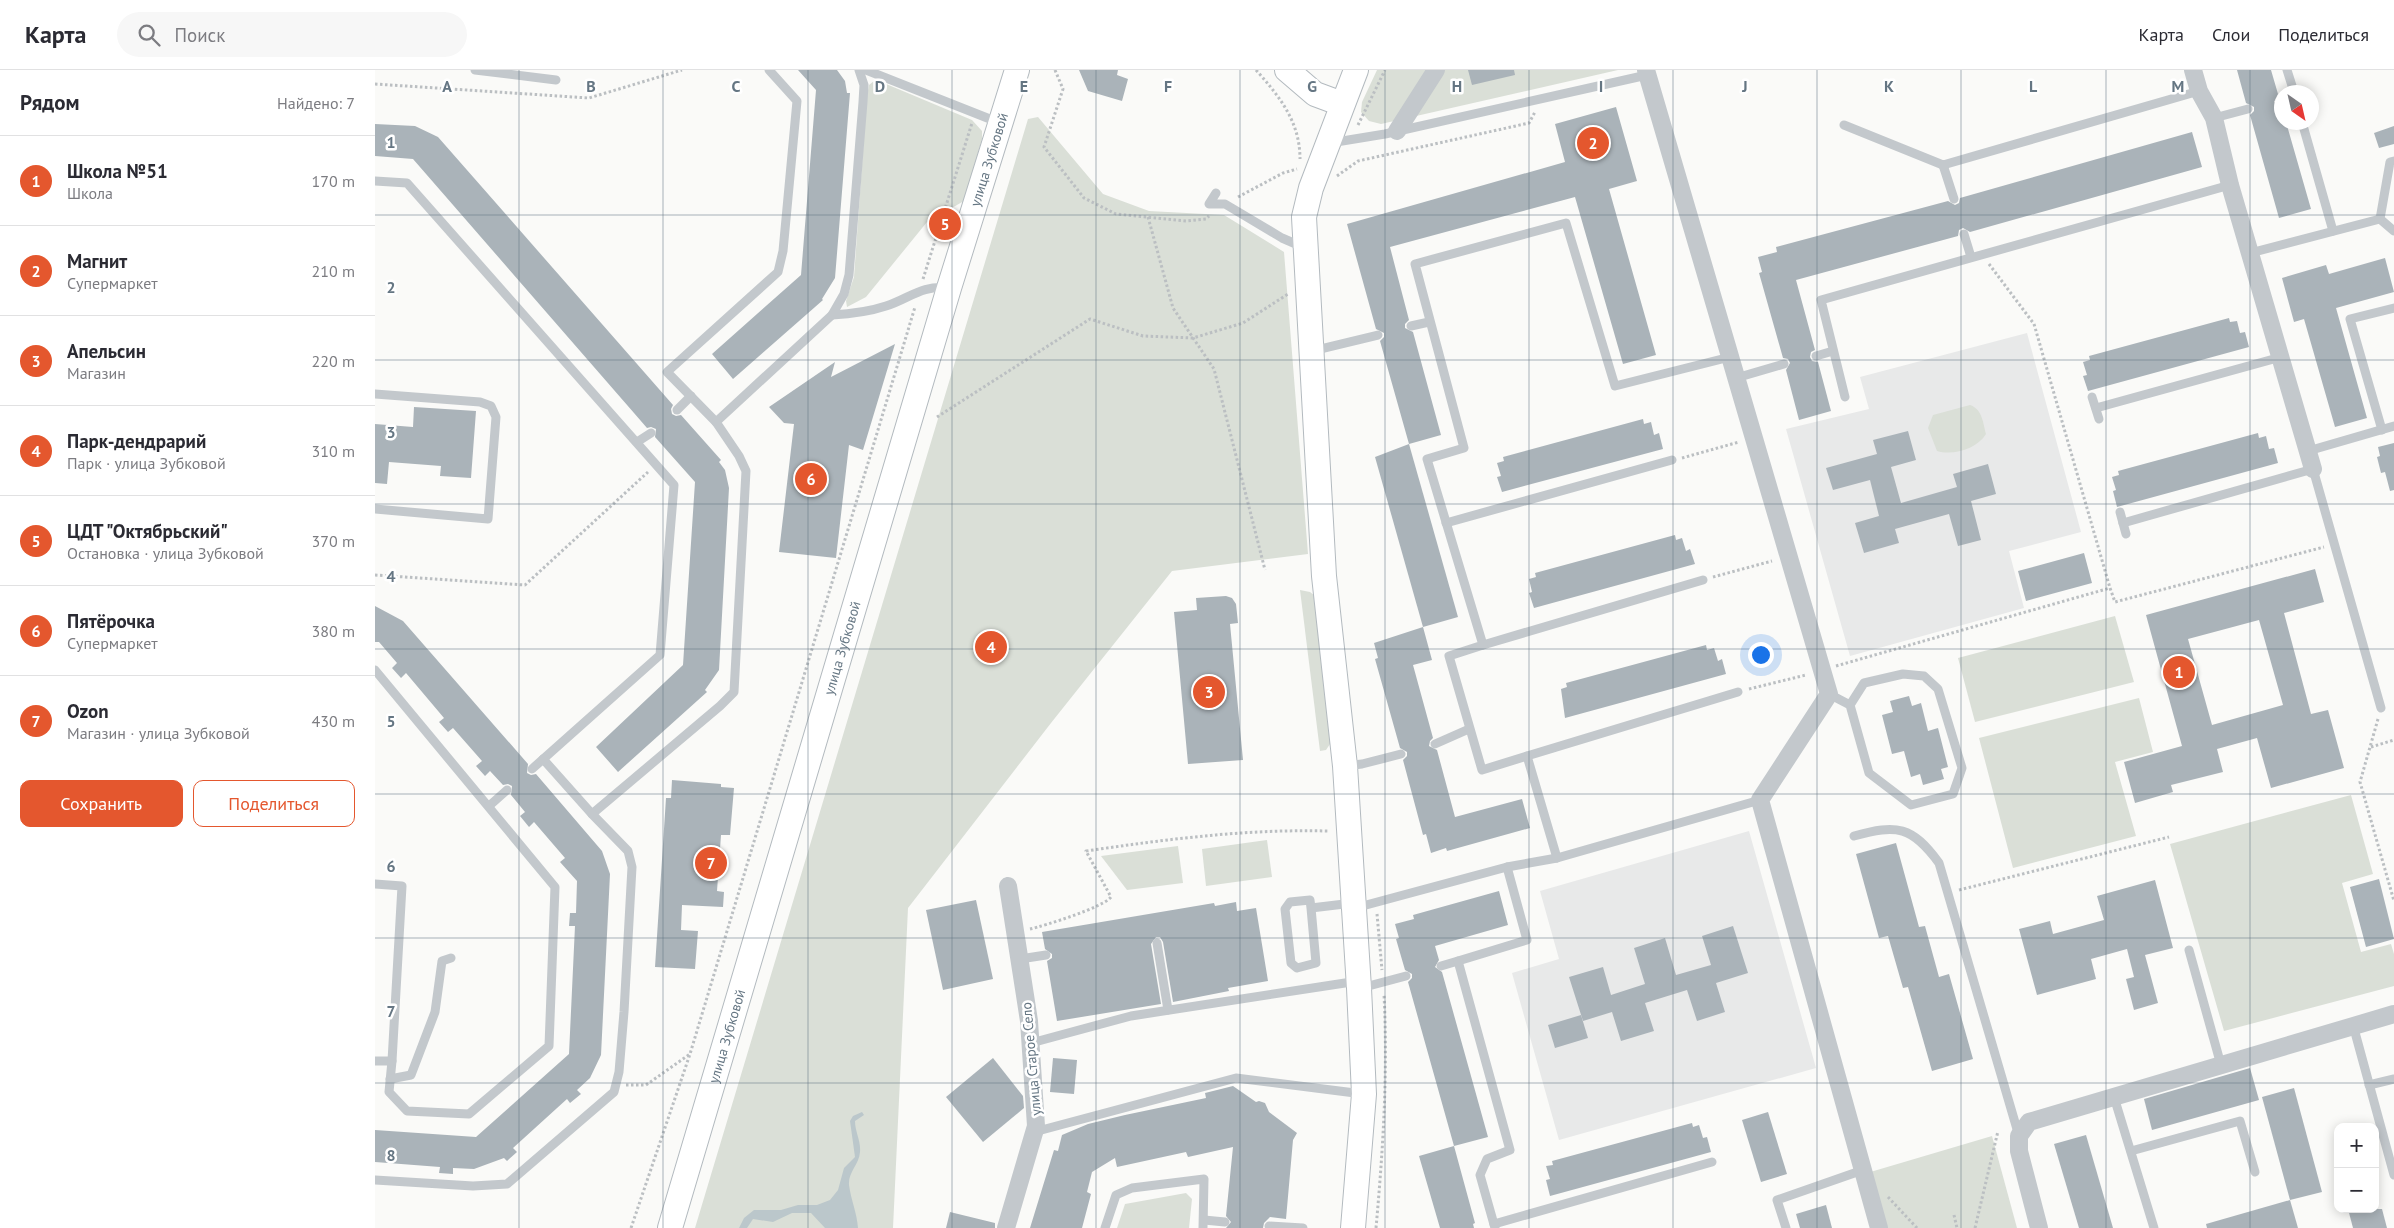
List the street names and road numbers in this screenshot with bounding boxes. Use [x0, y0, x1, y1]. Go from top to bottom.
street label: улица Зубковой [966, 111, 1012, 209]
street label: улица Зубковой [820, 599, 865, 697]
street label: улица Зубковой [704, 987, 749, 1085]
street label: улица Старое Село [1017, 1002, 1045, 1116]

